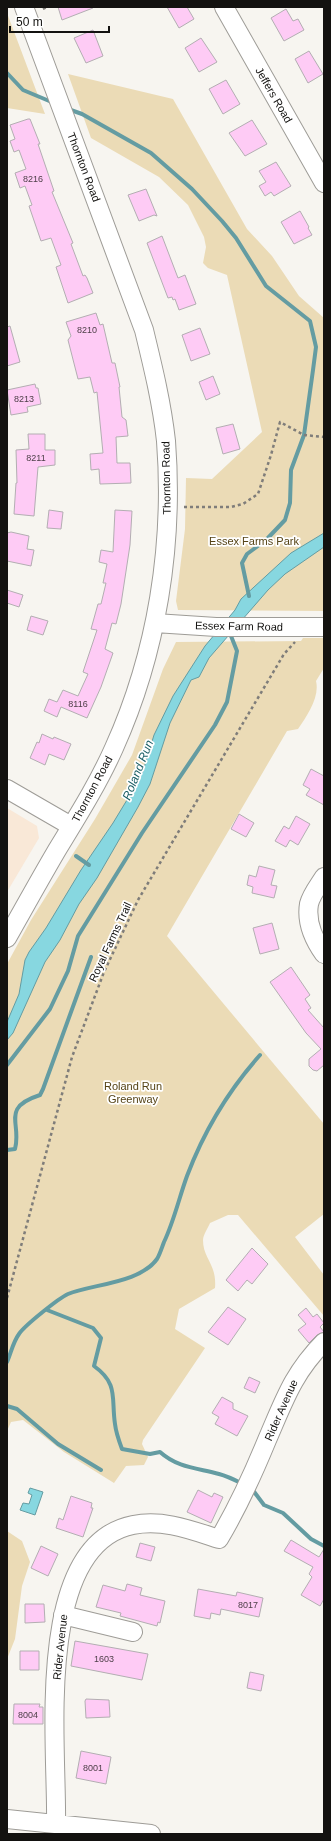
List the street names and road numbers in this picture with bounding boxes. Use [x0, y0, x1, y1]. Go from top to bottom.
street label: Jeffers Road [253, 65, 295, 125]
street label: Thornton Road [65, 131, 103, 203]
street label: Thornton Road [159, 441, 173, 515]
street label: Essex Farm Road [195, 619, 283, 633]
street label: Thornton Road [69, 754, 115, 824]
street label: Royal Farms Trail [86, 900, 134, 984]
street label: Rider Avenue [262, 1377, 300, 1443]
street label: Rider Avenue [51, 1614, 69, 1680]

